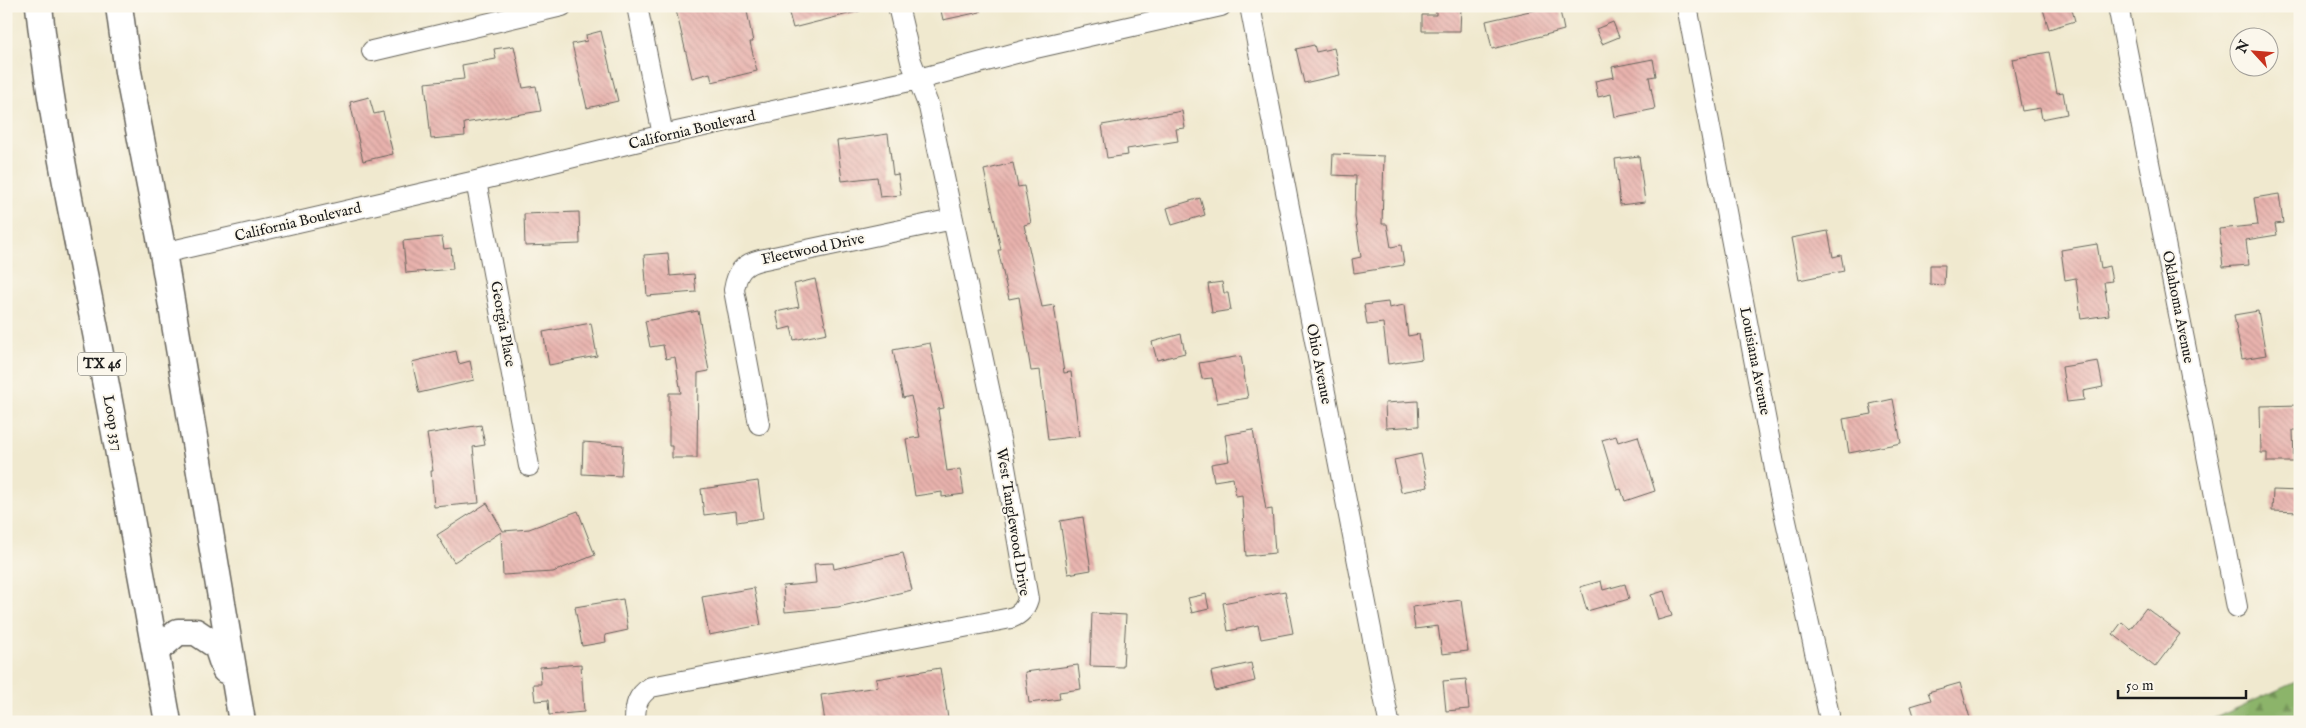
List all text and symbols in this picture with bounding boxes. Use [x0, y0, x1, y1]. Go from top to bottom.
north arrow [2228, 28, 2278, 78]
text: N [2232, 37, 2254, 57]
street label: California Boulevard [627, 106, 758, 154]
street label: California Boulevard [233, 198, 364, 246]
street label: Fleetwood Drive [760, 229, 866, 269]
street label: Oklahoma Avenue [2158, 249, 2198, 365]
street label: Georgia Place [486, 280, 520, 369]
street label: Louisiana Avenue [1735, 305, 1775, 417]
street label: Ohio Avenue [1302, 322, 1336, 406]
road number: TX 46 [78, 352, 126, 376]
street label: Loop 337 [98, 393, 128, 453]
street label: West Tanglewood Drive [992, 447, 1034, 597]
scale bar [2118, 668, 2246, 700]
text: 50 m [2126, 676, 2154, 695]

